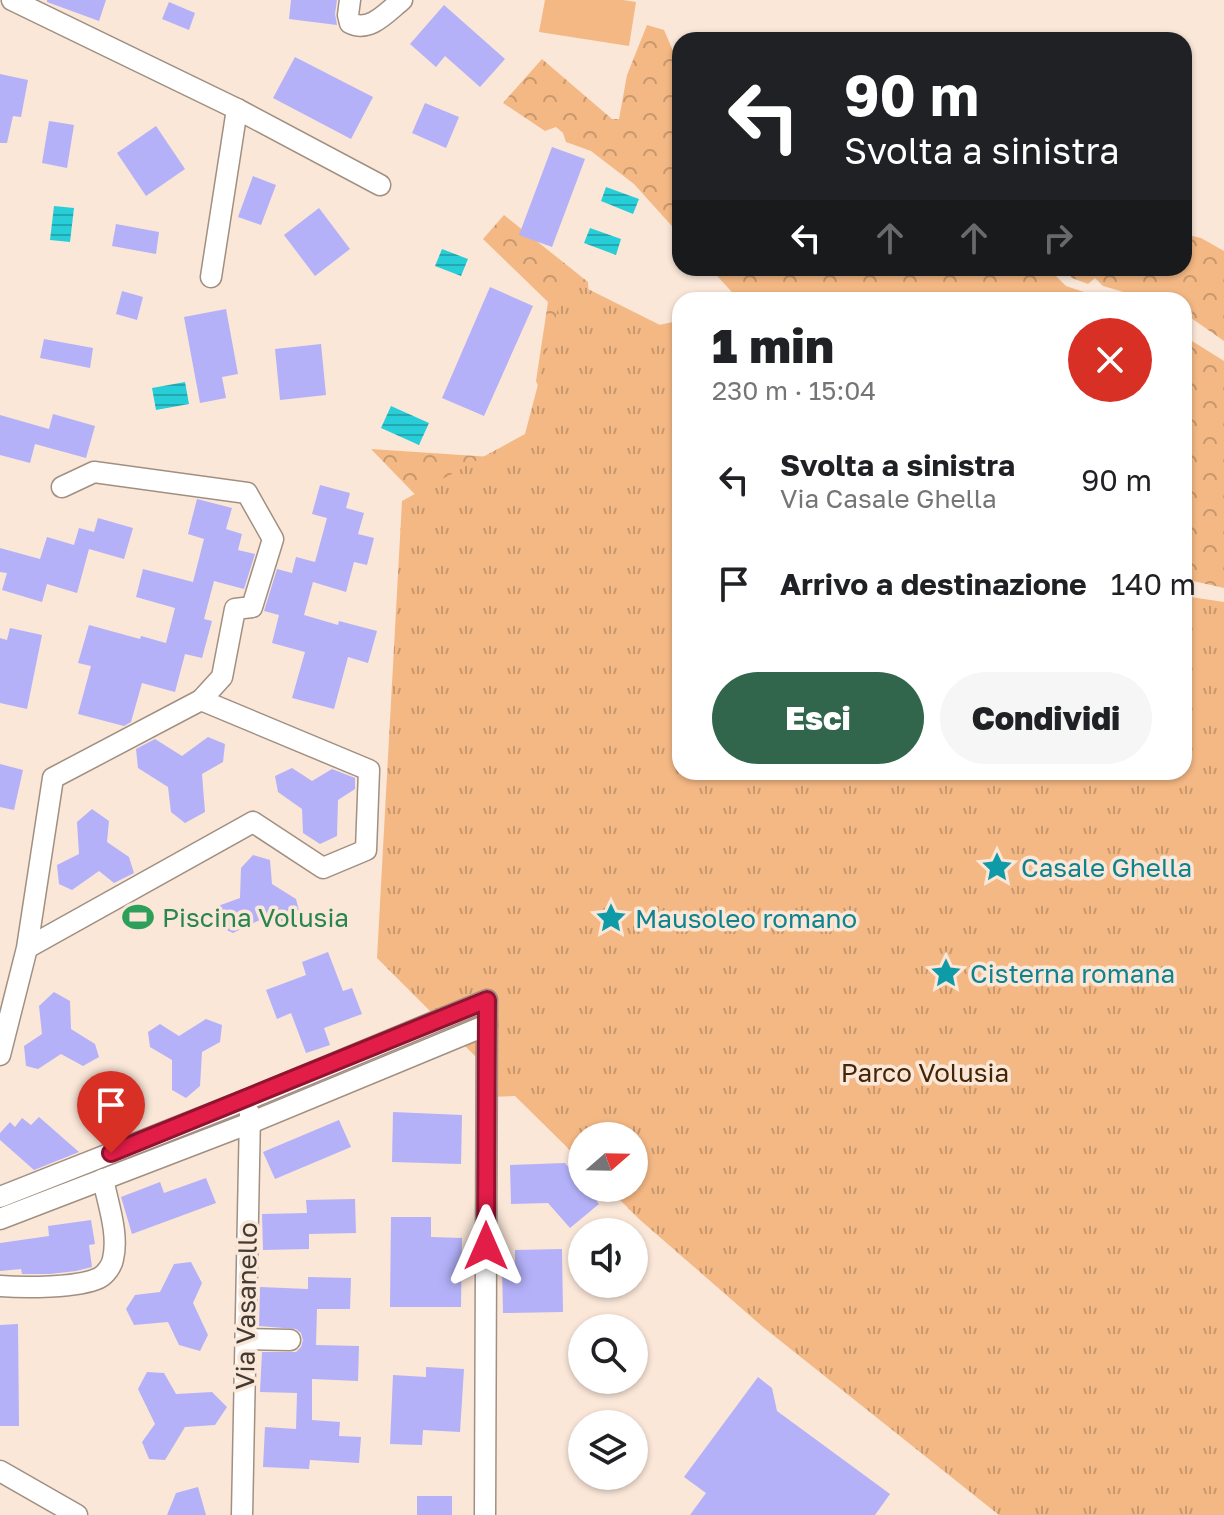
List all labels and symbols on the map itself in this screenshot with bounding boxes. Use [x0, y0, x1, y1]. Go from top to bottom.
place icon: Casale Ghella [980, 850, 1014, 884]
place label: Casale Ghella [1021, 852, 1192, 883]
sports icon: Piscina Volusia [121, 900, 155, 934]
place icon: Mausoleo romano [594, 901, 628, 935]
place label: Piscina Volusia [162, 902, 349, 933]
place label: Mausoleo romano [635, 903, 857, 934]
place icon: Cisterna romana [929, 956, 963, 990]
place label: Cisterna romana [970, 958, 1175, 989]
park label: Parco Volusia [841, 1057, 1009, 1088]
pin [77, 1071, 145, 1153]
north arrow [568, 1122, 648, 1202]
position arrow [444, 1204, 528, 1288]
street label: Via Vasanello [229, 1222, 263, 1390]

